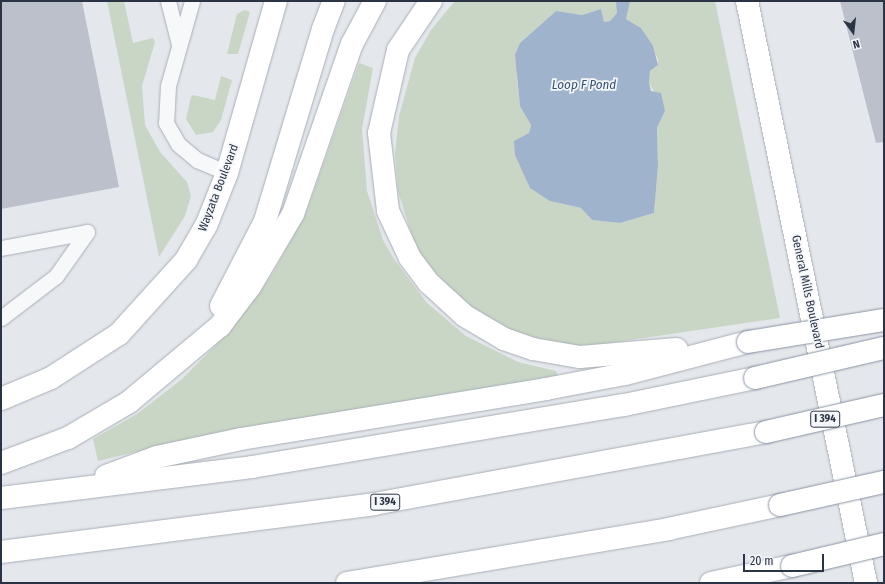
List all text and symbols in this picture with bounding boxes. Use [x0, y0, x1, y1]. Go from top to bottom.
north arrow [833, 12, 873, 52]
text: N [851, 37, 861, 51]
water label: Loop F Pond [552, 77, 616, 93]
street label: Wayzata Boulevard [196, 142, 242, 234]
street label: General Mills Boulevard [788, 234, 826, 350]
road number: I 394 [810, 410, 840, 428]
road number: I 394 [370, 493, 400, 511]
scale bar [745, 546, 826, 572]
text: 20 m [750, 554, 774, 568]

